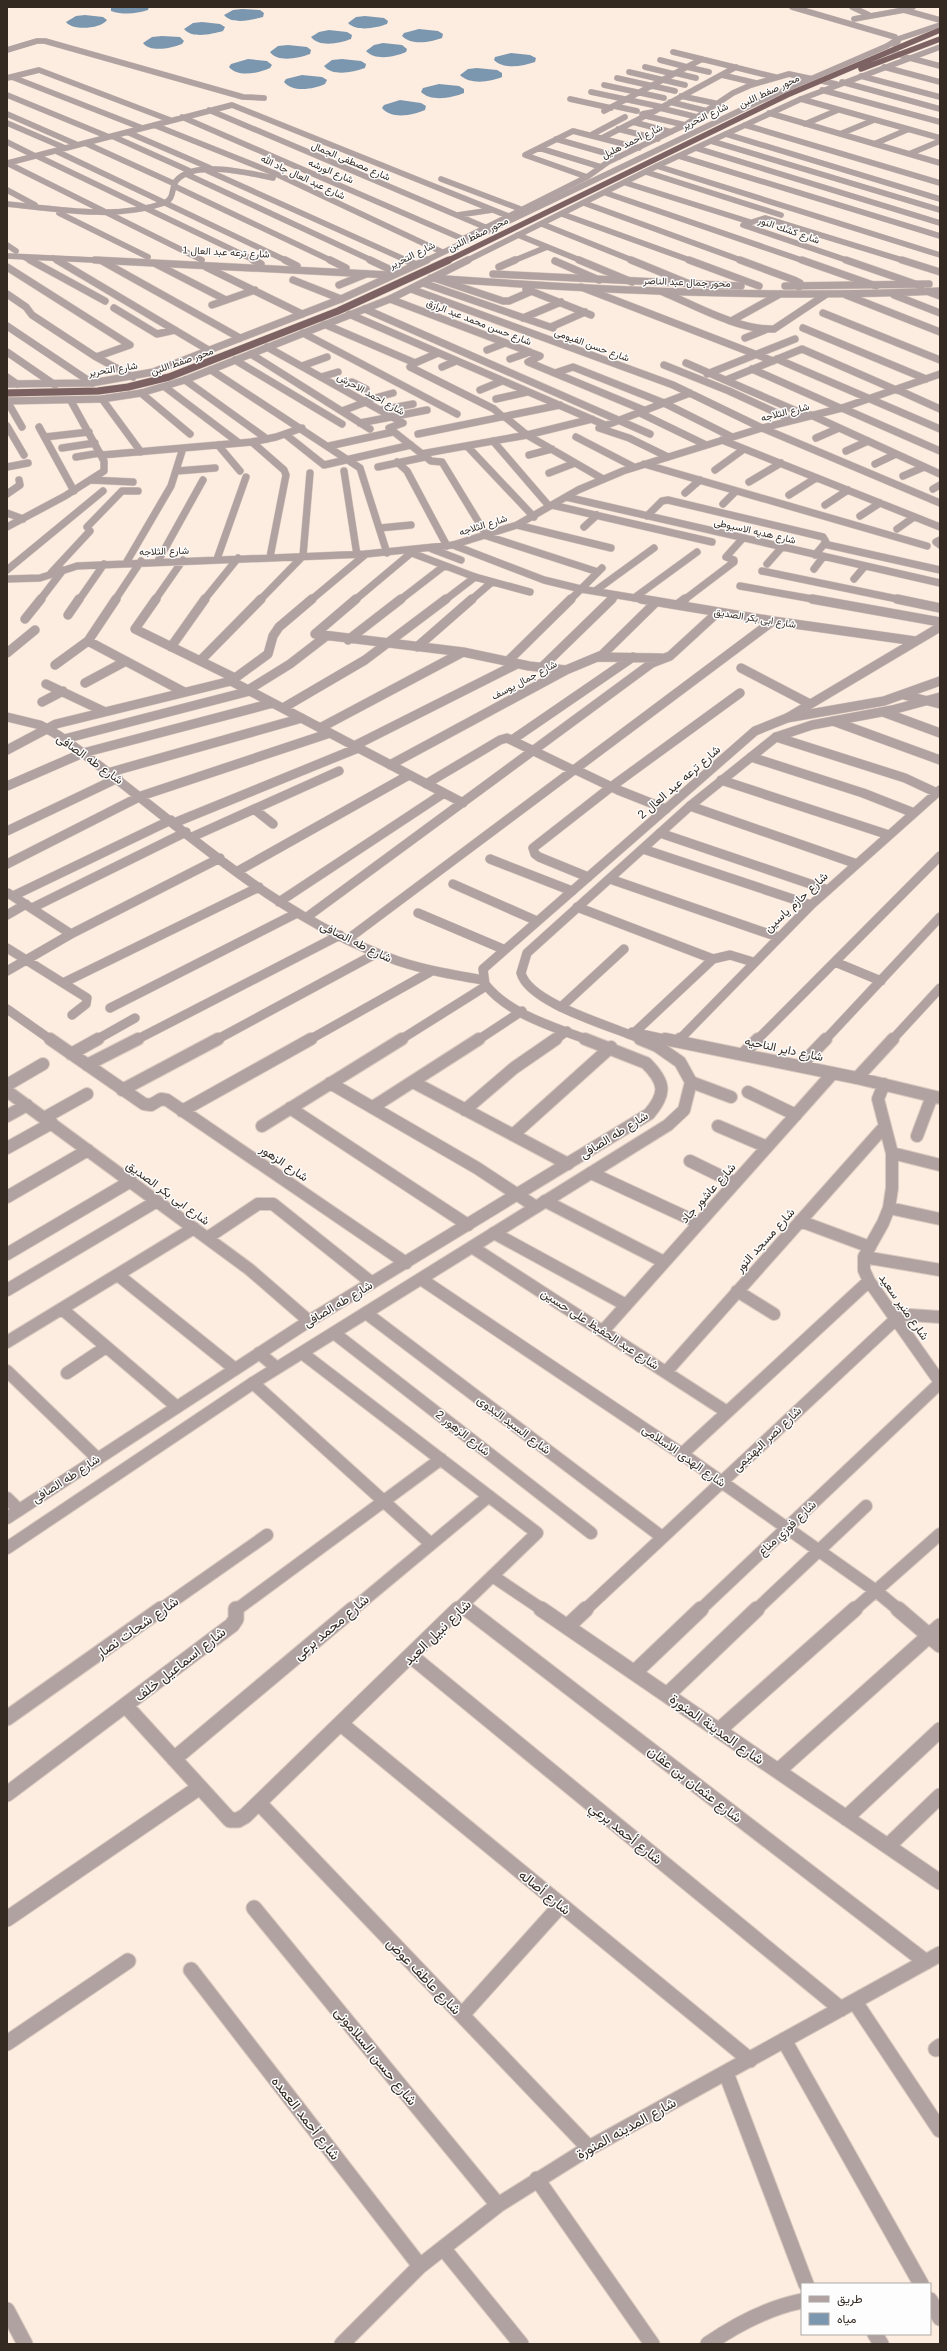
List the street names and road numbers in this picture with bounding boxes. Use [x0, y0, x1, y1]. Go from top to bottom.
street label: محور صفط اللبن [737, 72, 801, 111]
street label: شارع التحرير [679, 100, 730, 133]
street label: شارع أحمد هليل [600, 121, 665, 161]
street label: شارع مصطفى الجمال [310, 139, 392, 184]
street label: شارع عبد العال جاد الله [259, 153, 347, 202]
street label: شارع الورشه [306, 157, 355, 186]
street label: شارع كشك النور [756, 214, 821, 247]
street label: محور صفط اللبن [446, 215, 510, 254]
street label: شارع التحرير [386, 239, 437, 272]
street label: شارع ترعه عبد العال 1 [182, 244, 270, 261]
street label: محور جمال عبد الناصر [642, 275, 731, 290]
street label: شارع حسن محمد عبد الرازق [425, 297, 533, 348]
street label: شارع حسن الفيومى [553, 326, 631, 365]
street label: محور صفط اللبن [149, 345, 215, 378]
street label: شارع التحرير [87, 360, 139, 379]
street label: شارع احمد الاحرش [335, 371, 407, 418]
street label: شارع الثلاجه [759, 401, 811, 424]
street label: شارع الثلاجه [458, 512, 509, 539]
street label: شارع هديه الاسيوطى [713, 516, 797, 547]
street label: شارع الثلاجه [139, 545, 189, 558]
street label: شارع ابى بكر الصديق [713, 606, 797, 631]
street label: شارع جمال يوسف [489, 658, 559, 703]
street label: شارع طه الصافى [53, 731, 126, 789]
street label: شارع ترعه عبد العال 2 [635, 742, 724, 823]
street label: شارع حازم ياسين [761, 869, 832, 937]
street label: شارع طه الصافى [317, 919, 394, 967]
street label: شارع داير الناحيه [743, 1034, 825, 1066]
street label: شارع طه الصافى [577, 1108, 652, 1163]
street label: شارع الزهور [255, 1141, 311, 1186]
street label: شارع ابى بكر الصديق [122, 1158, 212, 1230]
street label: شارع عاشور جاد [677, 1160, 740, 1227]
street label: شارع مسجد النور [732, 1205, 799, 1277]
street label: شارع منير سعيد [874, 1271, 932, 1344]
street label: شارع طه الصافى [301, 1278, 376, 1332]
street label: شارع عبد الحفيظ على حسين [537, 1286, 662, 1374]
street label: شارع السيد البدوى [473, 1393, 554, 1459]
street label: شارع نصر البهتيمى [730, 1404, 806, 1476]
street label: شارع الزهور 2 [432, 1407, 493, 1460]
street label: شارع الهدى الاسلامى [638, 1422, 728, 1492]
street label: شارع طه الصافى [30, 1452, 104, 1508]
street label: شارع فوزي مناع [755, 1497, 821, 1561]
street label: شارع محمد برعى [290, 1591, 374, 1665]
street label: شارع شحات نصار [92, 1593, 183, 1664]
street label: شارع نبيل العبد [400, 1596, 476, 1670]
street label: شارع اسماعيل خلف [131, 1624, 231, 1707]
street label: شارع المدينة المنورة [665, 1690, 767, 1770]
street label: شارع عثمان بن عفان [643, 1742, 745, 1828]
street label: شارع أحمد برعي [584, 1799, 666, 1870]
street label: شارع أصاله [514, 1866, 574, 1920]
street label: شارع عاطف عوض [381, 1934, 464, 2020]
street label: شارع حسن السلامونى [329, 2004, 420, 2110]
street label: شارع أحمد العمده [266, 2073, 343, 2165]
street label: شارع المدينه المنورة [573, 2094, 680, 2165]

